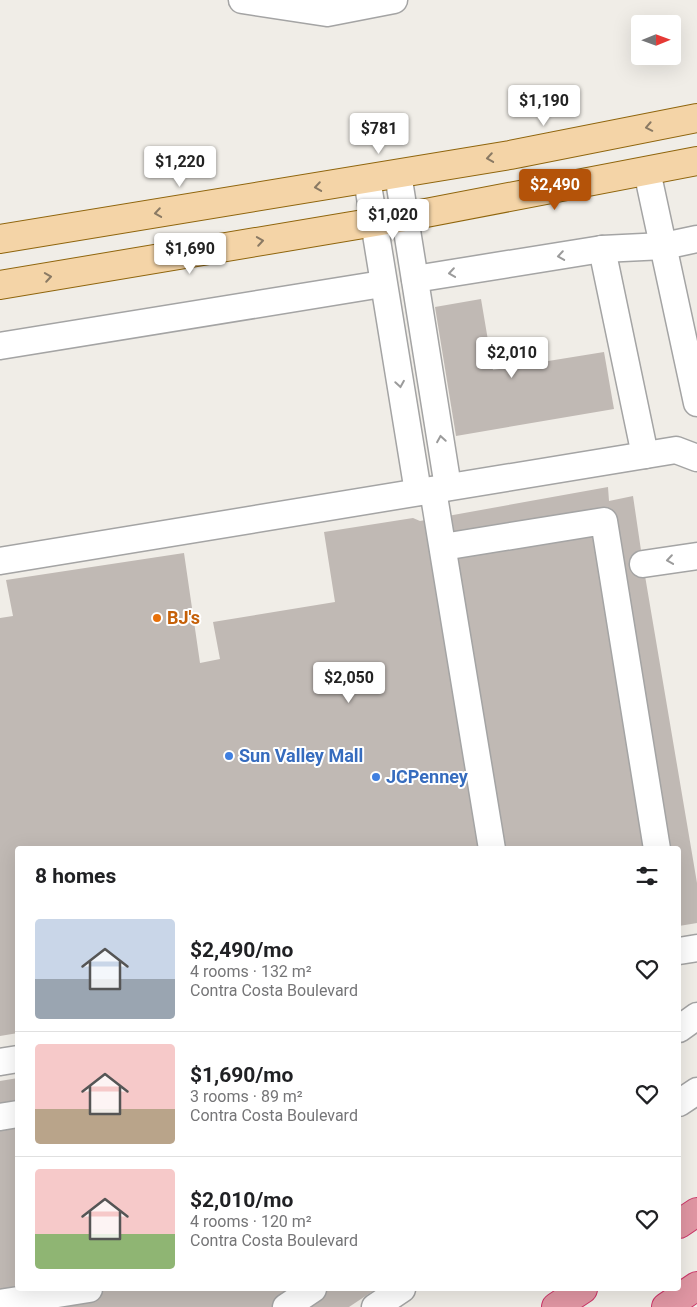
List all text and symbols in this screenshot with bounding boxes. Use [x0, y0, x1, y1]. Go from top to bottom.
north arrow [631, 15, 681, 65]
map controls [631, 15, 681, 65]
pin: $1,190 [503, 84, 585, 127]
text: $1,190 [519, 91, 569, 110]
pin: $781 [349, 112, 409, 155]
text: $781 [361, 119, 397, 138]
one-way arrow [645, 121, 654, 132]
pin: $1,220 [139, 146, 221, 188]
text: $1,220 [155, 152, 205, 171]
one-way arrow [485, 153, 494, 163]
pin: $2,490 [514, 168, 596, 211]
text: $2,490 [530, 175, 580, 194]
one-way arrow [314, 181, 323, 191]
pin: $1,020 [352, 198, 434, 241]
text: $1,020 [368, 205, 418, 224]
one-way arrow [154, 207, 162, 217]
pin: $1,690 [149, 232, 231, 275]
one-way arrow [256, 237, 265, 247]
text: $1,690 [165, 239, 215, 258]
one-way arrow [556, 250, 565, 260]
one-way arrow [448, 267, 456, 278]
one-way arrow [44, 272, 52, 282]
pin: $2,010 [471, 336, 553, 379]
text: $2,010 [487, 343, 537, 362]
one-way arrow [394, 379, 404, 388]
one-way arrow [436, 435, 446, 444]
one-way arrow [666, 554, 674, 565]
place label: BJ's [167, 607, 200, 628]
marker: BJ's [151, 612, 163, 624]
pin: $2,050 [308, 662, 390, 704]
text: $2,050 [324, 668, 374, 687]
place label: Sun Valley Mall [239, 745, 363, 766]
marker: Sun Valley Mall [223, 750, 235, 762]
place label: JCPenney [386, 766, 469, 787]
marker: JCPenney [370, 771, 382, 783]
icon: filters [633, 862, 661, 890]
text: 8 homes [35, 864, 116, 888]
text: $2,490/mo [190, 938, 293, 962]
icon: home [75, 939, 135, 999]
icon: heart [633, 955, 661, 983]
text: 4 rooms · 132 m² [190, 962, 312, 981]
text: Contra Costa Boulevard [190, 981, 358, 1000]
text: $1,690/mo [190, 1063, 293, 1087]
icon: home [75, 1064, 135, 1124]
icon: heart [633, 1080, 661, 1108]
text: 3 rooms · 89 m² [190, 1087, 303, 1106]
text: Contra Costa Boulevard [190, 1106, 358, 1125]
text: $2,010/mo [190, 1188, 293, 1212]
icon: home [75, 1189, 135, 1249]
icon: heart [633, 1205, 661, 1233]
text: 4 rooms · 120 m² [190, 1212, 312, 1231]
text: Contra Costa Boulevard [190, 1231, 358, 1250]

